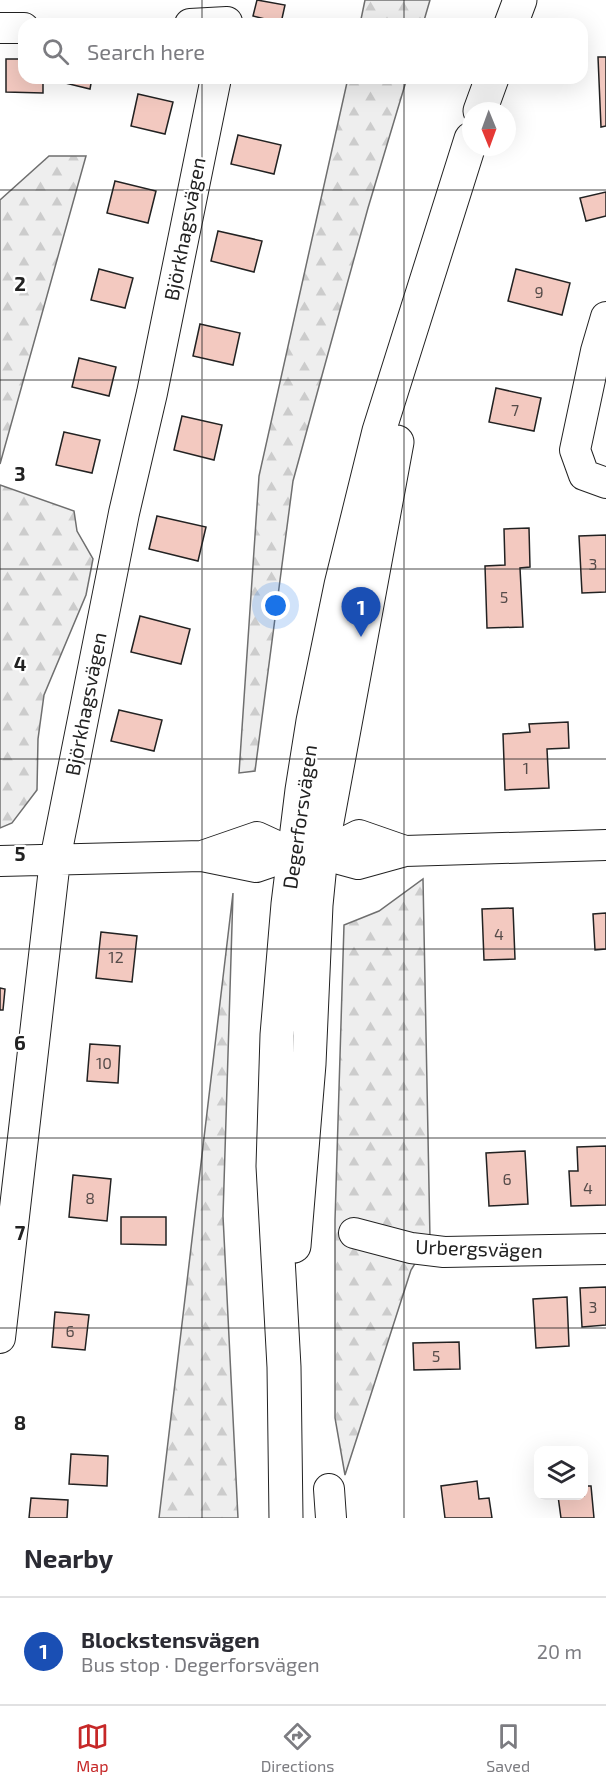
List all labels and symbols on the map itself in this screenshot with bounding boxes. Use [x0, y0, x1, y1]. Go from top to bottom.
north arrow [462, 102, 516, 156]
street label: Björkhagsvägen [158, 155, 210, 303]
text: 2 [14, 271, 26, 295]
house number: 9 [534, 282, 544, 301]
house number: 7 [511, 400, 519, 419]
text: 3 [14, 461, 26, 485]
house number: 3 [589, 554, 597, 573]
house number: 5 [500, 587, 508, 606]
pin: 1 [342, 588, 380, 637]
your location [261, 591, 290, 620]
street label: Björkhagsvägen [59, 630, 111, 778]
text: 4 [14, 651, 27, 675]
street label: Degerforsvägen [277, 743, 321, 891]
house number: 1 [523, 758, 529, 777]
text: 5 [14, 841, 26, 865]
house number: 4 [494, 924, 504, 943]
house number: 12 [108, 947, 124, 966]
text: 6 [14, 1030, 26, 1054]
house number: 10 [96, 1053, 112, 1072]
house number: 6 [502, 1169, 512, 1188]
house number: 4 [583, 1178, 593, 1197]
house number: 8 [85, 1188, 95, 1207]
text: 7 [15, 1220, 26, 1244]
street label: Urbergsvägen [415, 1234, 543, 1262]
house number: 3 [589, 1297, 597, 1316]
house number: 6 [65, 1321, 75, 1340]
house number: 5 [432, 1346, 440, 1365]
text: 8 [14, 1410, 26, 1434]

